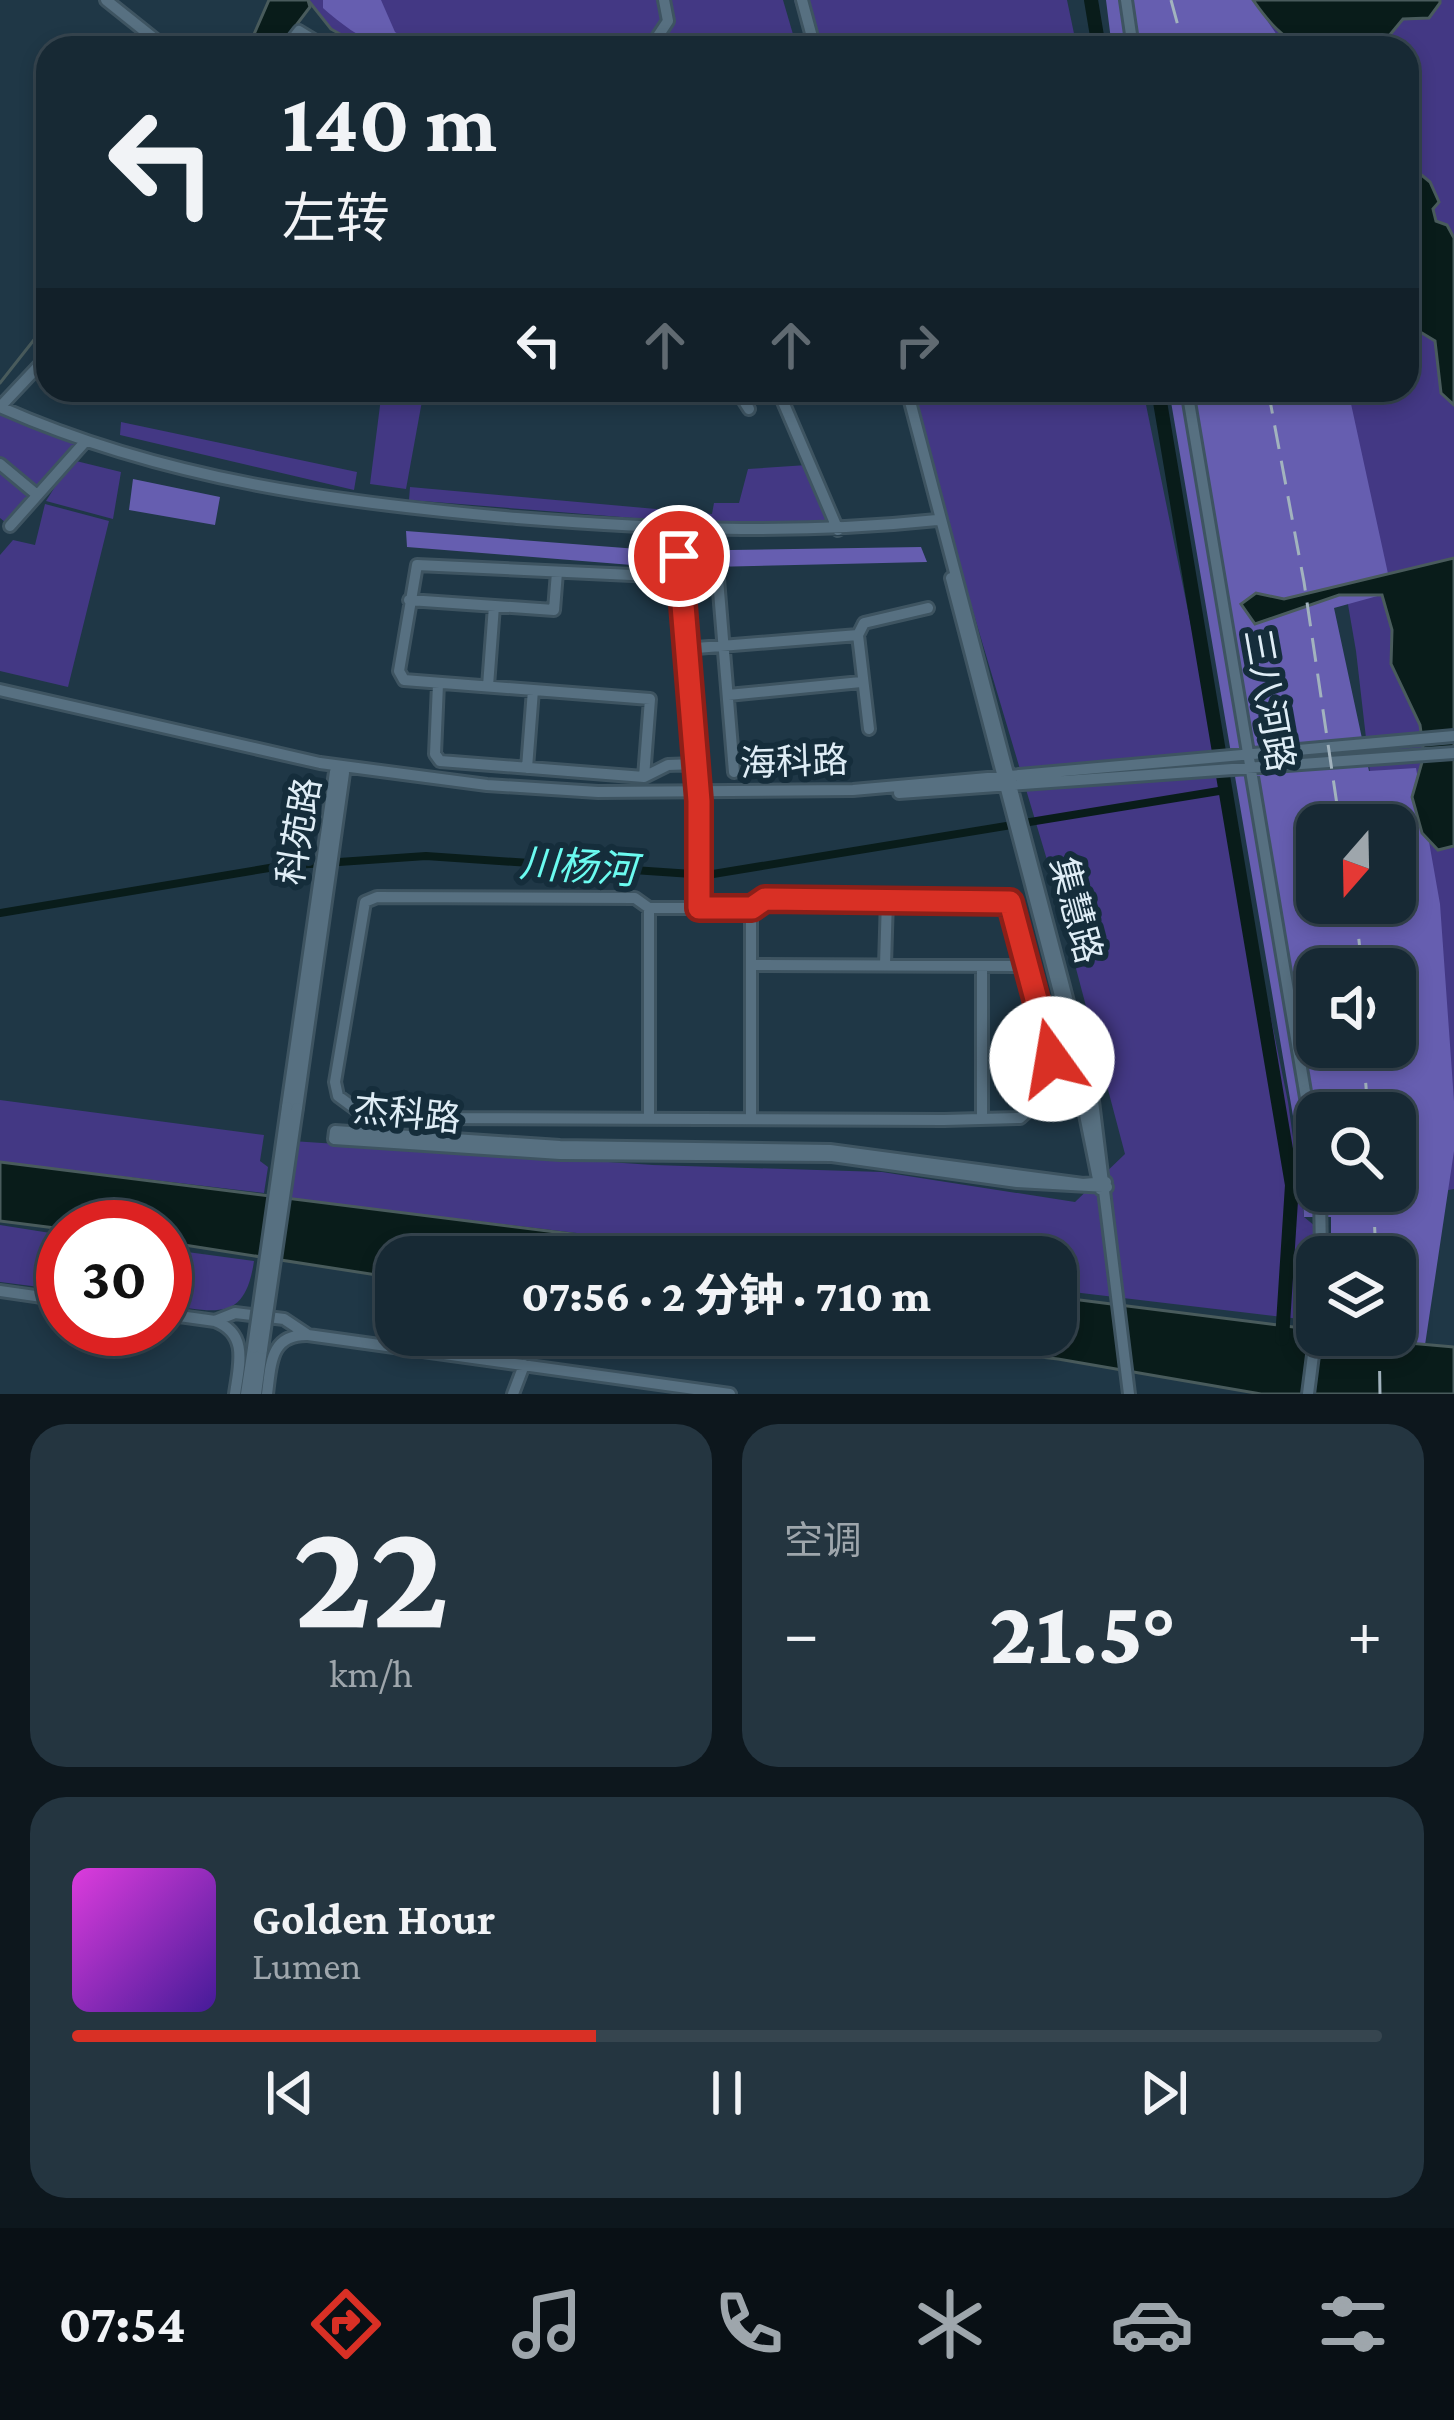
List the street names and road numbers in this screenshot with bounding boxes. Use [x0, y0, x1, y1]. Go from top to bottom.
street label: 三八河路 [1237, 626, 1301, 775]
street label: 海科路 [739, 740, 849, 784]
street label: 科苑路 [270, 775, 328, 888]
street label: 集慧路 [1043, 853, 1109, 968]
street label: 杰科路 [351, 1088, 463, 1140]

